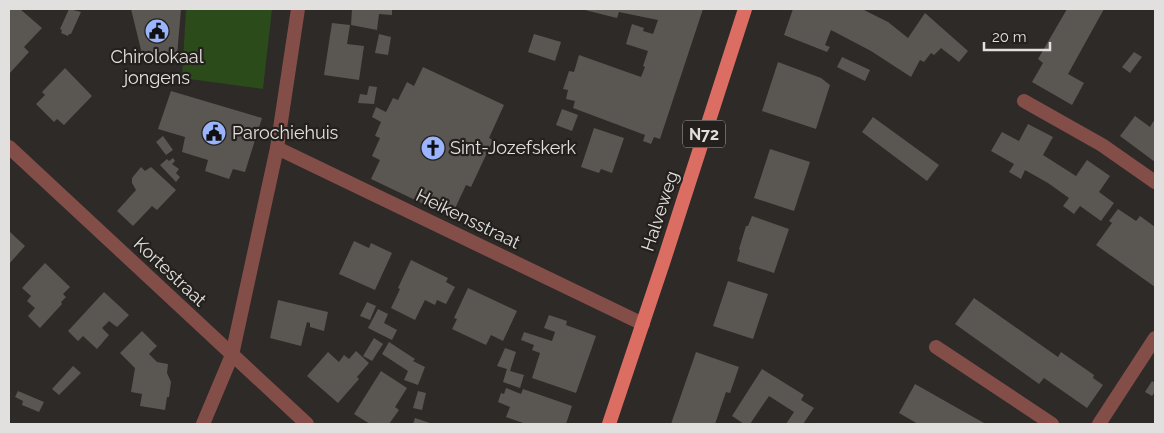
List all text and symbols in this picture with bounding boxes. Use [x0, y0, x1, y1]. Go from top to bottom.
public building icon: Chirolokaal jongens [144, 18, 170, 44]
scale bar [984, 20, 1050, 52]
text: 20 m [992, 28, 1027, 46]
place label: Chirolokaal jongens [110, 46, 204, 88]
public building icon: Parochiehuis [201, 120, 227, 146]
road number: N72 [683, 120, 725, 148]
place label: Parochiehuis [232, 122, 339, 143]
church icon: Sint-Jozefskerk [420, 135, 446, 161]
place label: Sint-Jozefskerk [450, 137, 577, 158]
street label: Halveweg [637, 168, 682, 254]
street label: Heikensstraat [413, 184, 524, 253]
street label: Kortestraat [130, 233, 211, 310]

